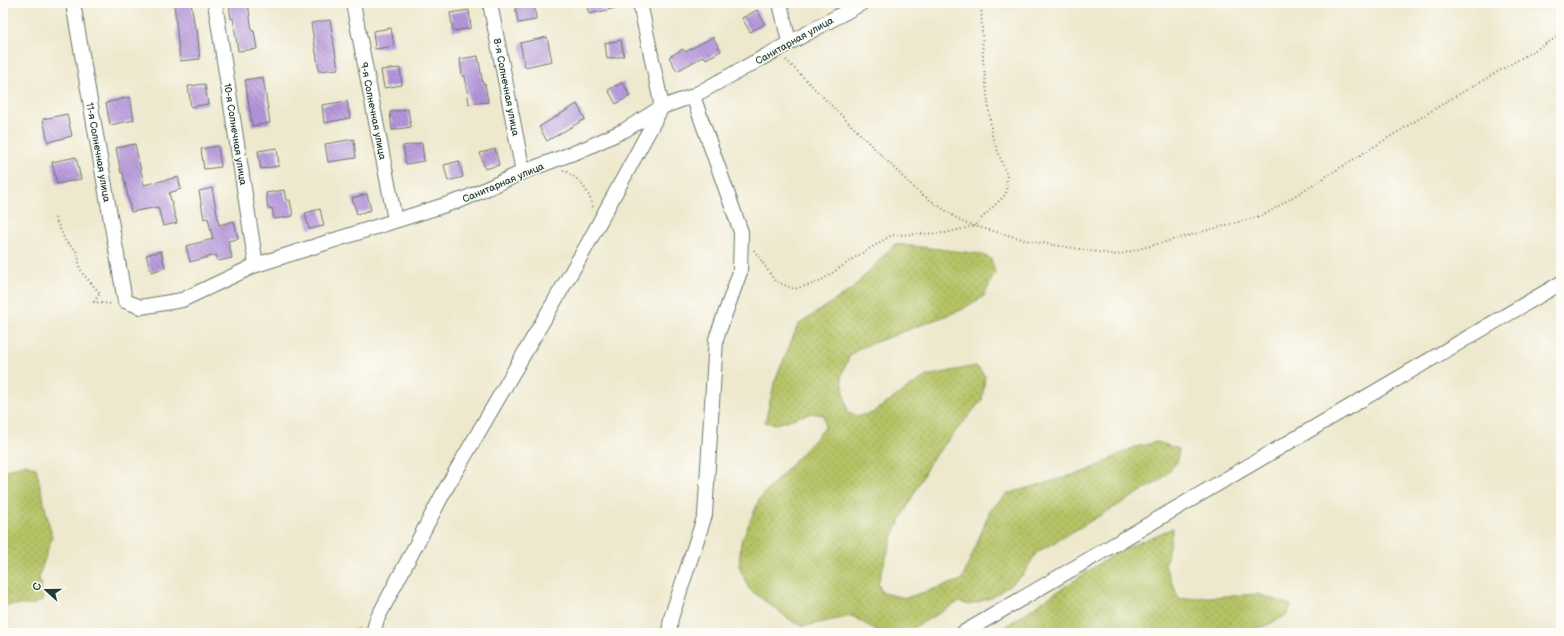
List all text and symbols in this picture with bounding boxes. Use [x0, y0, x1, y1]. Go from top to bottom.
street label: Санитарная улица [753, 14, 836, 67]
street label: 8-я Солнечная улица [491, 37, 521, 137]
street label: 9-я Солнечная улица [358, 61, 388, 161]
street label: 10-я Солнечная улица [221, 82, 249, 186]
street label: 11-я Солнечная улица [83, 101, 113, 203]
street label: Санитарная улица [461, 160, 546, 206]
north arrow [26, 570, 66, 610]
text: С [30, 580, 45, 592]

